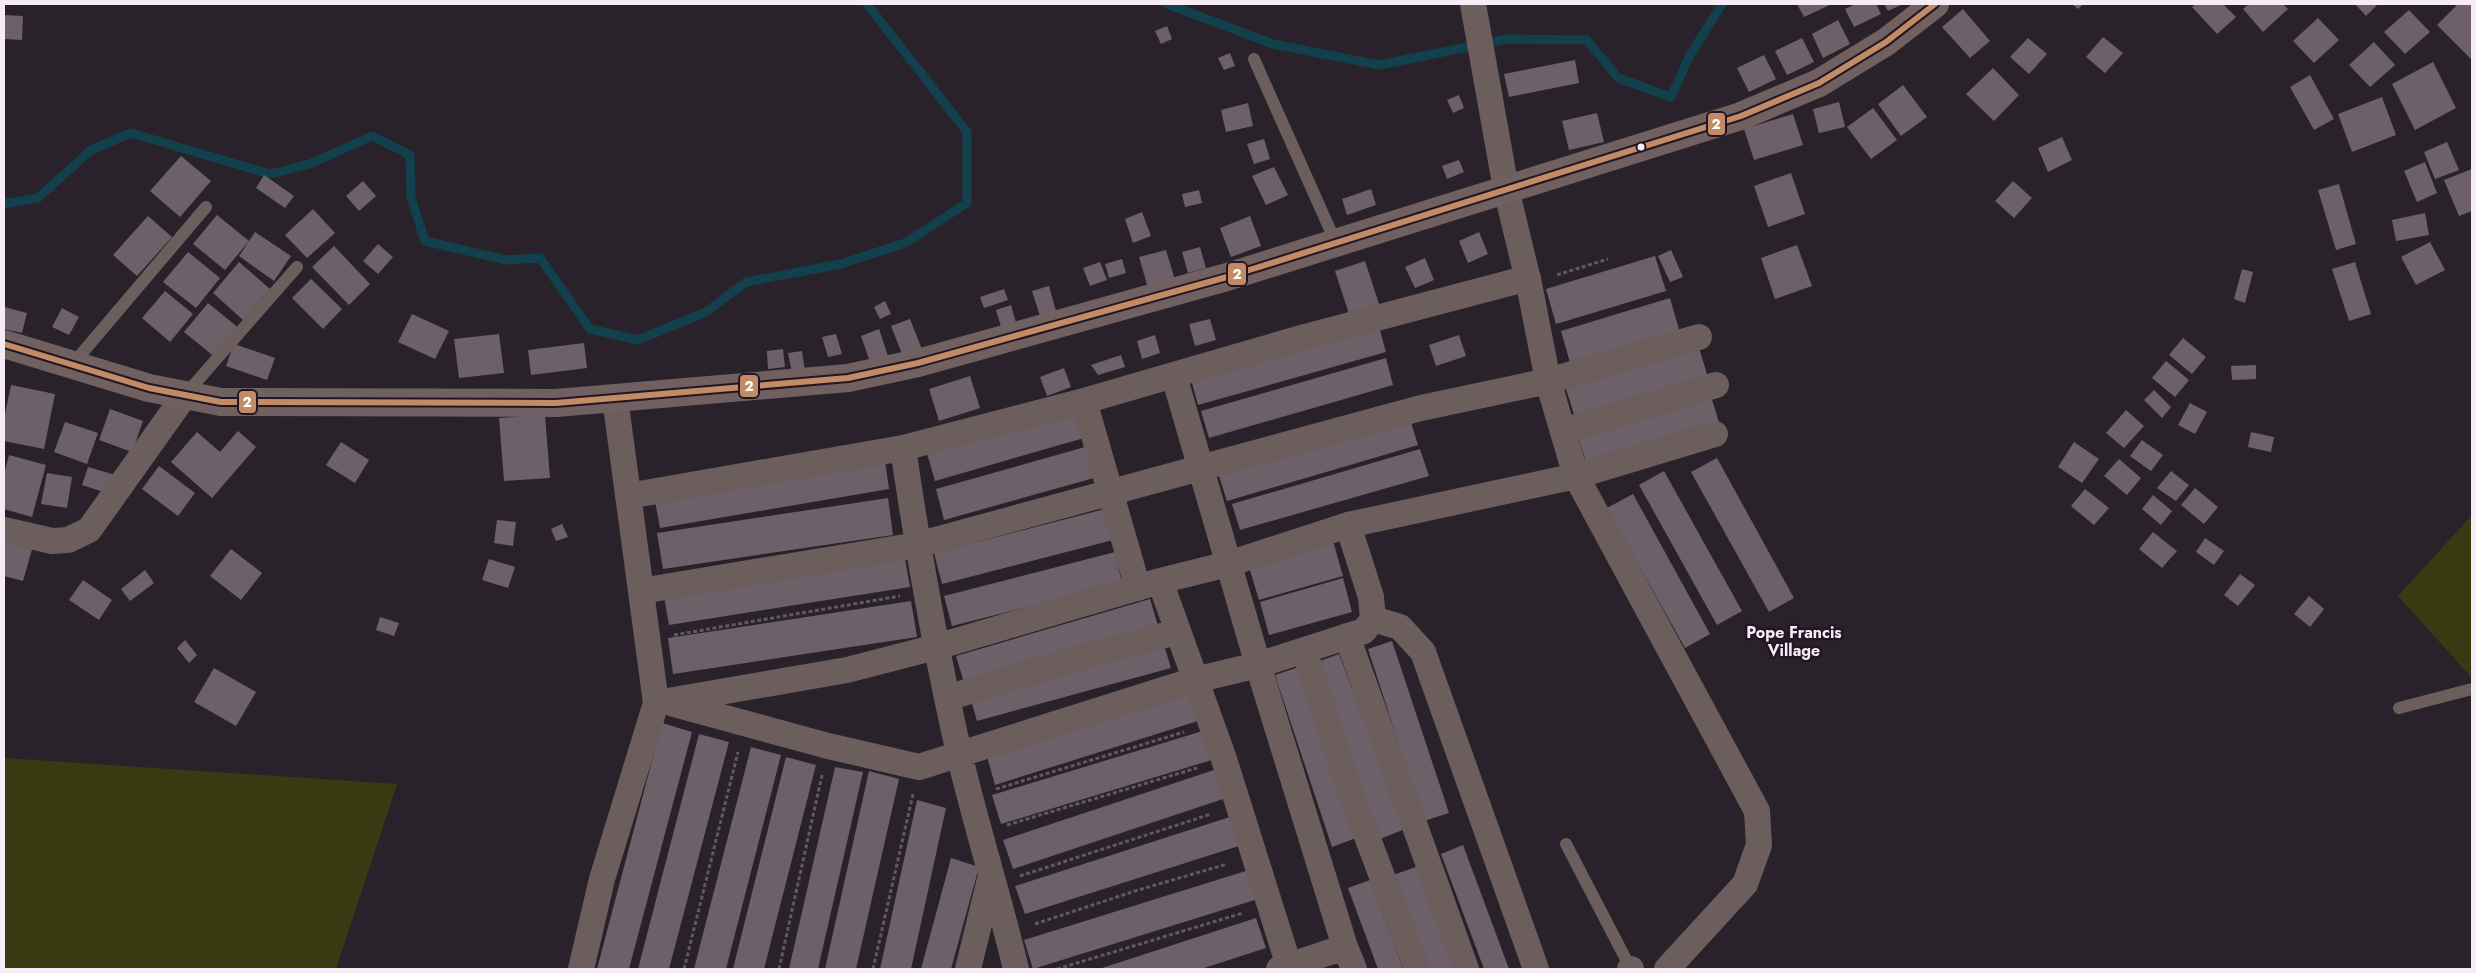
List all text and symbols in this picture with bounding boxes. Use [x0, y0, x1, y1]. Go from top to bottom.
line badge: 2 [1707, 112, 1726, 136]
text: 2 [1711, 114, 1721, 134]
unlabelled marker [1636, 142, 1646, 152]
line badge: 2 [1227, 262, 1247, 286]
text: 2 [1232, 264, 1242, 284]
line badge: 2 [739, 374, 759, 398]
text: 2 [744, 376, 754, 396]
line badge: 2 [238, 390, 257, 414]
text: 2 [242, 392, 252, 412]
district label: Pope Francis Village [1746, 621, 1842, 662]

